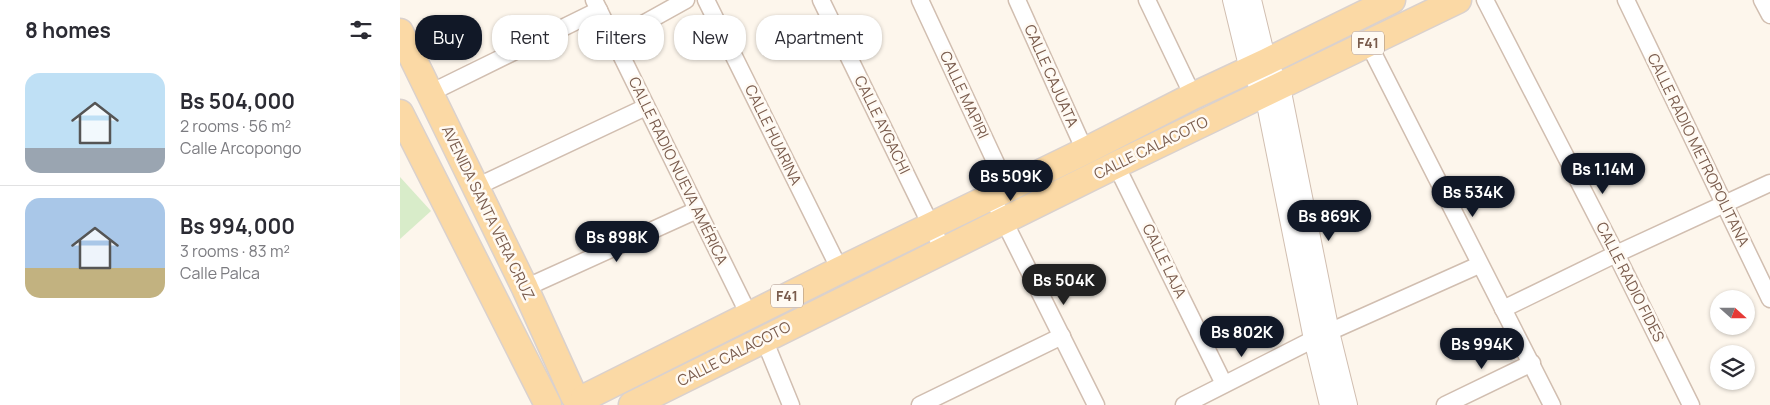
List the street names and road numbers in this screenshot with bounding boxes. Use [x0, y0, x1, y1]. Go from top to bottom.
street label: CALLE CAJUATA [1019, 21, 1084, 131]
road number: F41 [1352, 32, 1384, 54]
street label: CALLE MAPIRI [935, 48, 994, 142]
street label: CALLE RADIO METROPOLITANA [1642, 50, 1755, 250]
street label: CALLE AYGACHI [850, 72, 915, 178]
street label: CALLE RADIO NUEVA AMÉRICA [624, 73, 733, 269]
street label: CALLE HUARINA [740, 81, 807, 189]
street label: CALLE CALACOTO [1090, 111, 1212, 184]
street label: AVENIDA SANTA VERA CRUZ [437, 122, 540, 304]
street label: CALLE RADIO FIDES [1591, 218, 1670, 345]
street label: CALLE LAJA [1137, 220, 1192, 302]
road number: F41 [771, 284, 803, 308]
street label: CALLE CALACOTO [673, 316, 794, 391]

